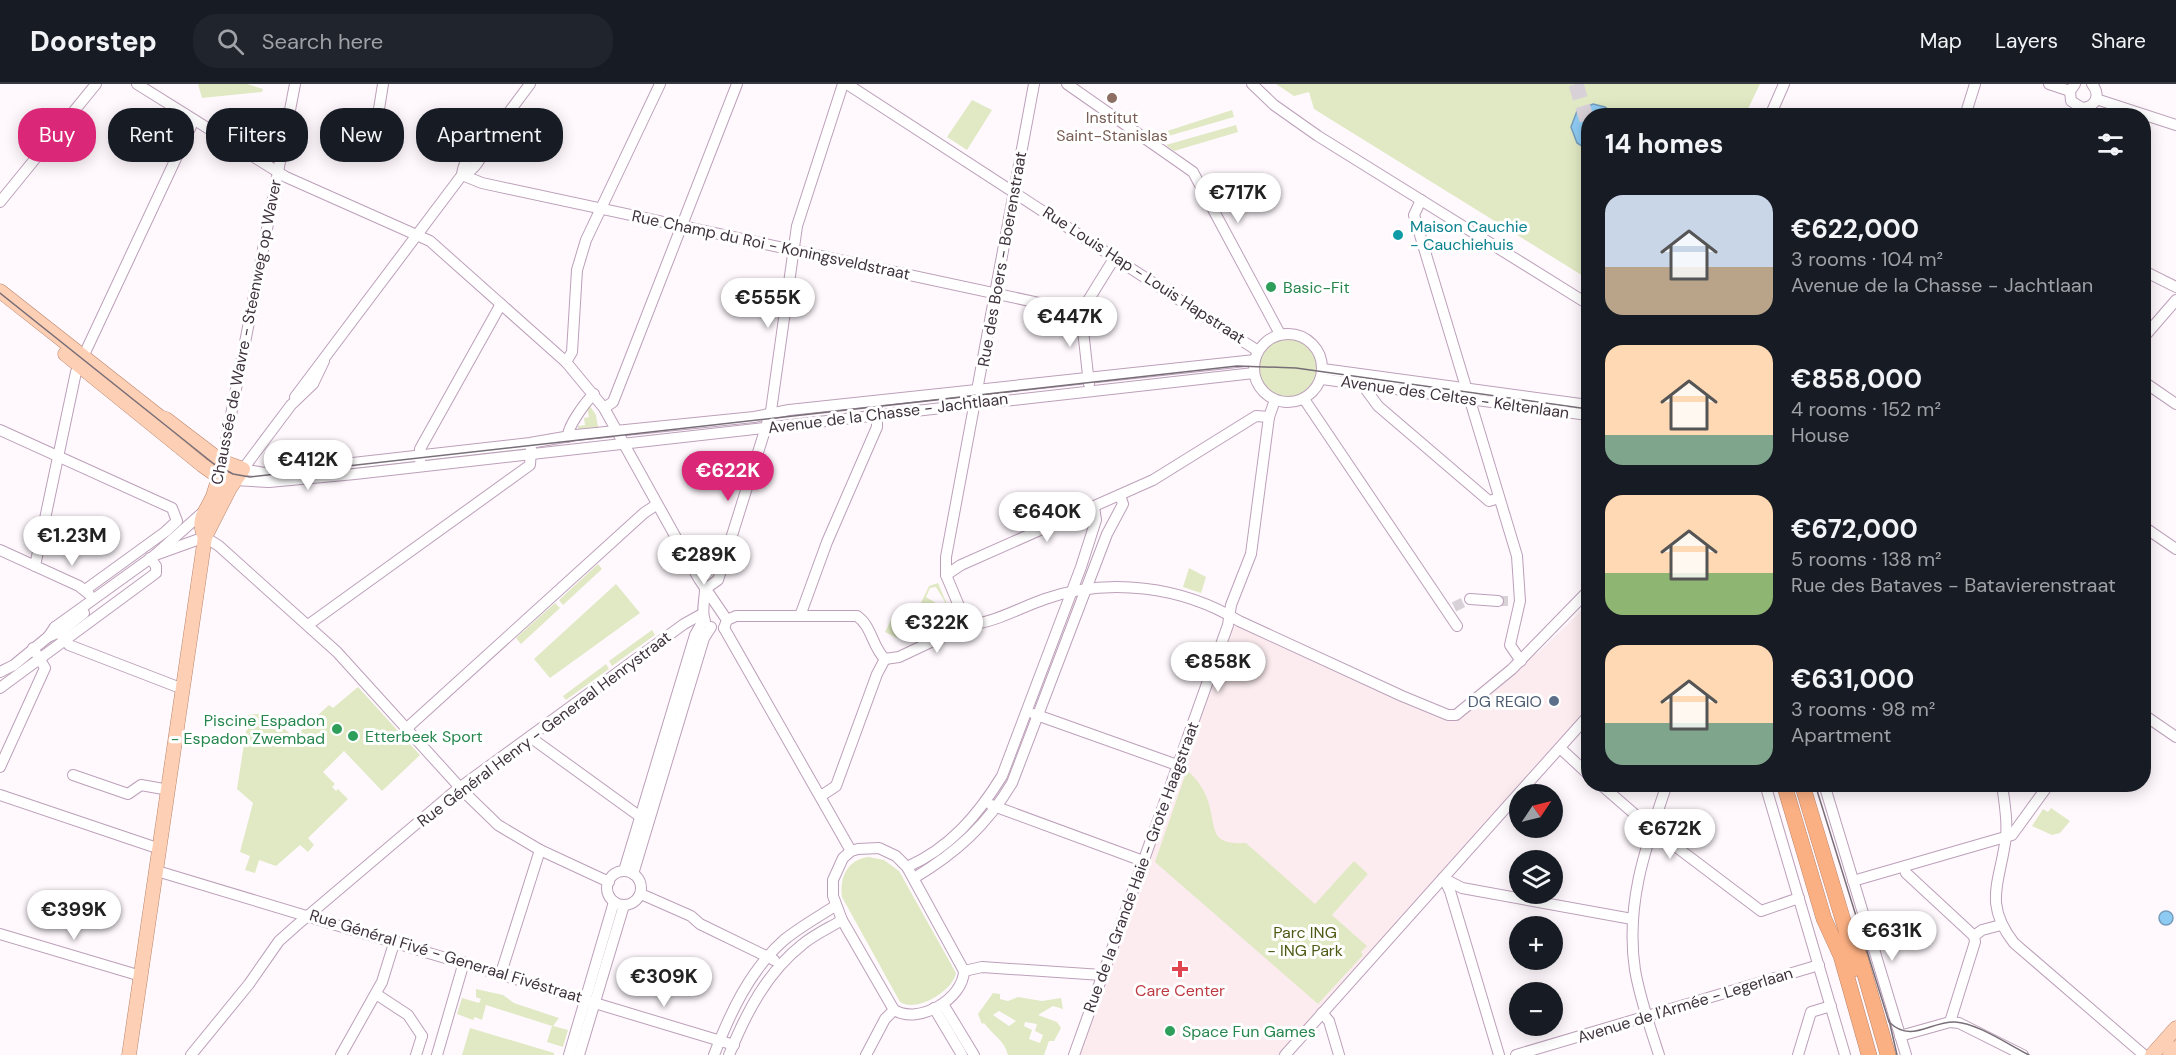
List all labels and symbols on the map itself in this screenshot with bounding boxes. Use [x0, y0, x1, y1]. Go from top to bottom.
marker: Institut Saint-Stanislas [1105, 91, 1119, 105]
place label: Institut Saint-Stanislas [1056, 107, 1168, 146]
street label: Rue des Boers - Boerenstraat [973, 150, 1031, 368]
pin: €717K [1196, 173, 1280, 224]
street label: Chaussée de Wavre - Steenweg op Waver [206, 177, 286, 486]
street label: Rue Louis Hap - Louis Hapstraat [1039, 202, 1249, 348]
street label: Rue Champ du Roi - Koningsveldstraat [630, 205, 912, 285]
place label: Maison Cauchie - Cauchiehuis [1410, 216, 1528, 255]
marker: Maison Cauchie - Cauchiehuis [1391, 228, 1405, 242]
place label: Basic-Fit [1283, 277, 1350, 298]
pin: €555K [726, 278, 810, 329]
marker: Basic-Fit [1264, 280, 1278, 294]
pin: €447K [1028, 297, 1112, 348]
street label: Avenue des Celtes - Keltenlaan [1339, 371, 1571, 423]
street label: Avenue de la Chasse - Jachtlaan [767, 388, 1009, 438]
pin: €412K [266, 440, 350, 491]
pin: €622K [686, 451, 770, 502]
pin: €640K [1005, 492, 1089, 543]
pin: €1.23M [23, 516, 121, 567]
pin: €289K [662, 535, 746, 586]
pin: €322K [895, 603, 979, 654]
street label: Rue Général Henry - Generaal Henrystraat [413, 627, 675, 831]
pin: €858K [1176, 642, 1260, 693]
place label: DG REGIO [1468, 691, 1542, 712]
marker: DG REGIO [1547, 694, 1561, 708]
place label: Piscine Espadon - Espadon Zwembad [171, 710, 325, 749]
street label: Rue de la Grande Haie - Grote Haagstraat [1078, 719, 1204, 1015]
marker: Piscine Espadon - Espadon Zwembad [330, 722, 344, 736]
place label: Etterbeek Sport [365, 726, 483, 747]
marker: Etterbeek Sport [346, 729, 360, 743]
north arrow [1509, 784, 1563, 838]
pin: €672K [1628, 809, 1712, 860]
pin: €399K [32, 890, 116, 941]
street label: Rue Général Fivé - Generaal Fivéstraat [307, 904, 585, 1008]
pin: €631K [1850, 911, 1934, 962]
park label: Parc ING - ING Park [1267, 922, 1343, 961]
pin: €309K [622, 957, 706, 1008]
marker: Care Center [1171, 960, 1189, 978]
street label: Avenue de l'Armée - Legerlaan [1575, 962, 1795, 1048]
place label: Care Center [1135, 980, 1225, 1001]
place label: Space Fun Games [1182, 1021, 1316, 1042]
marker: Space Fun Games [1163, 1024, 1177, 1038]

